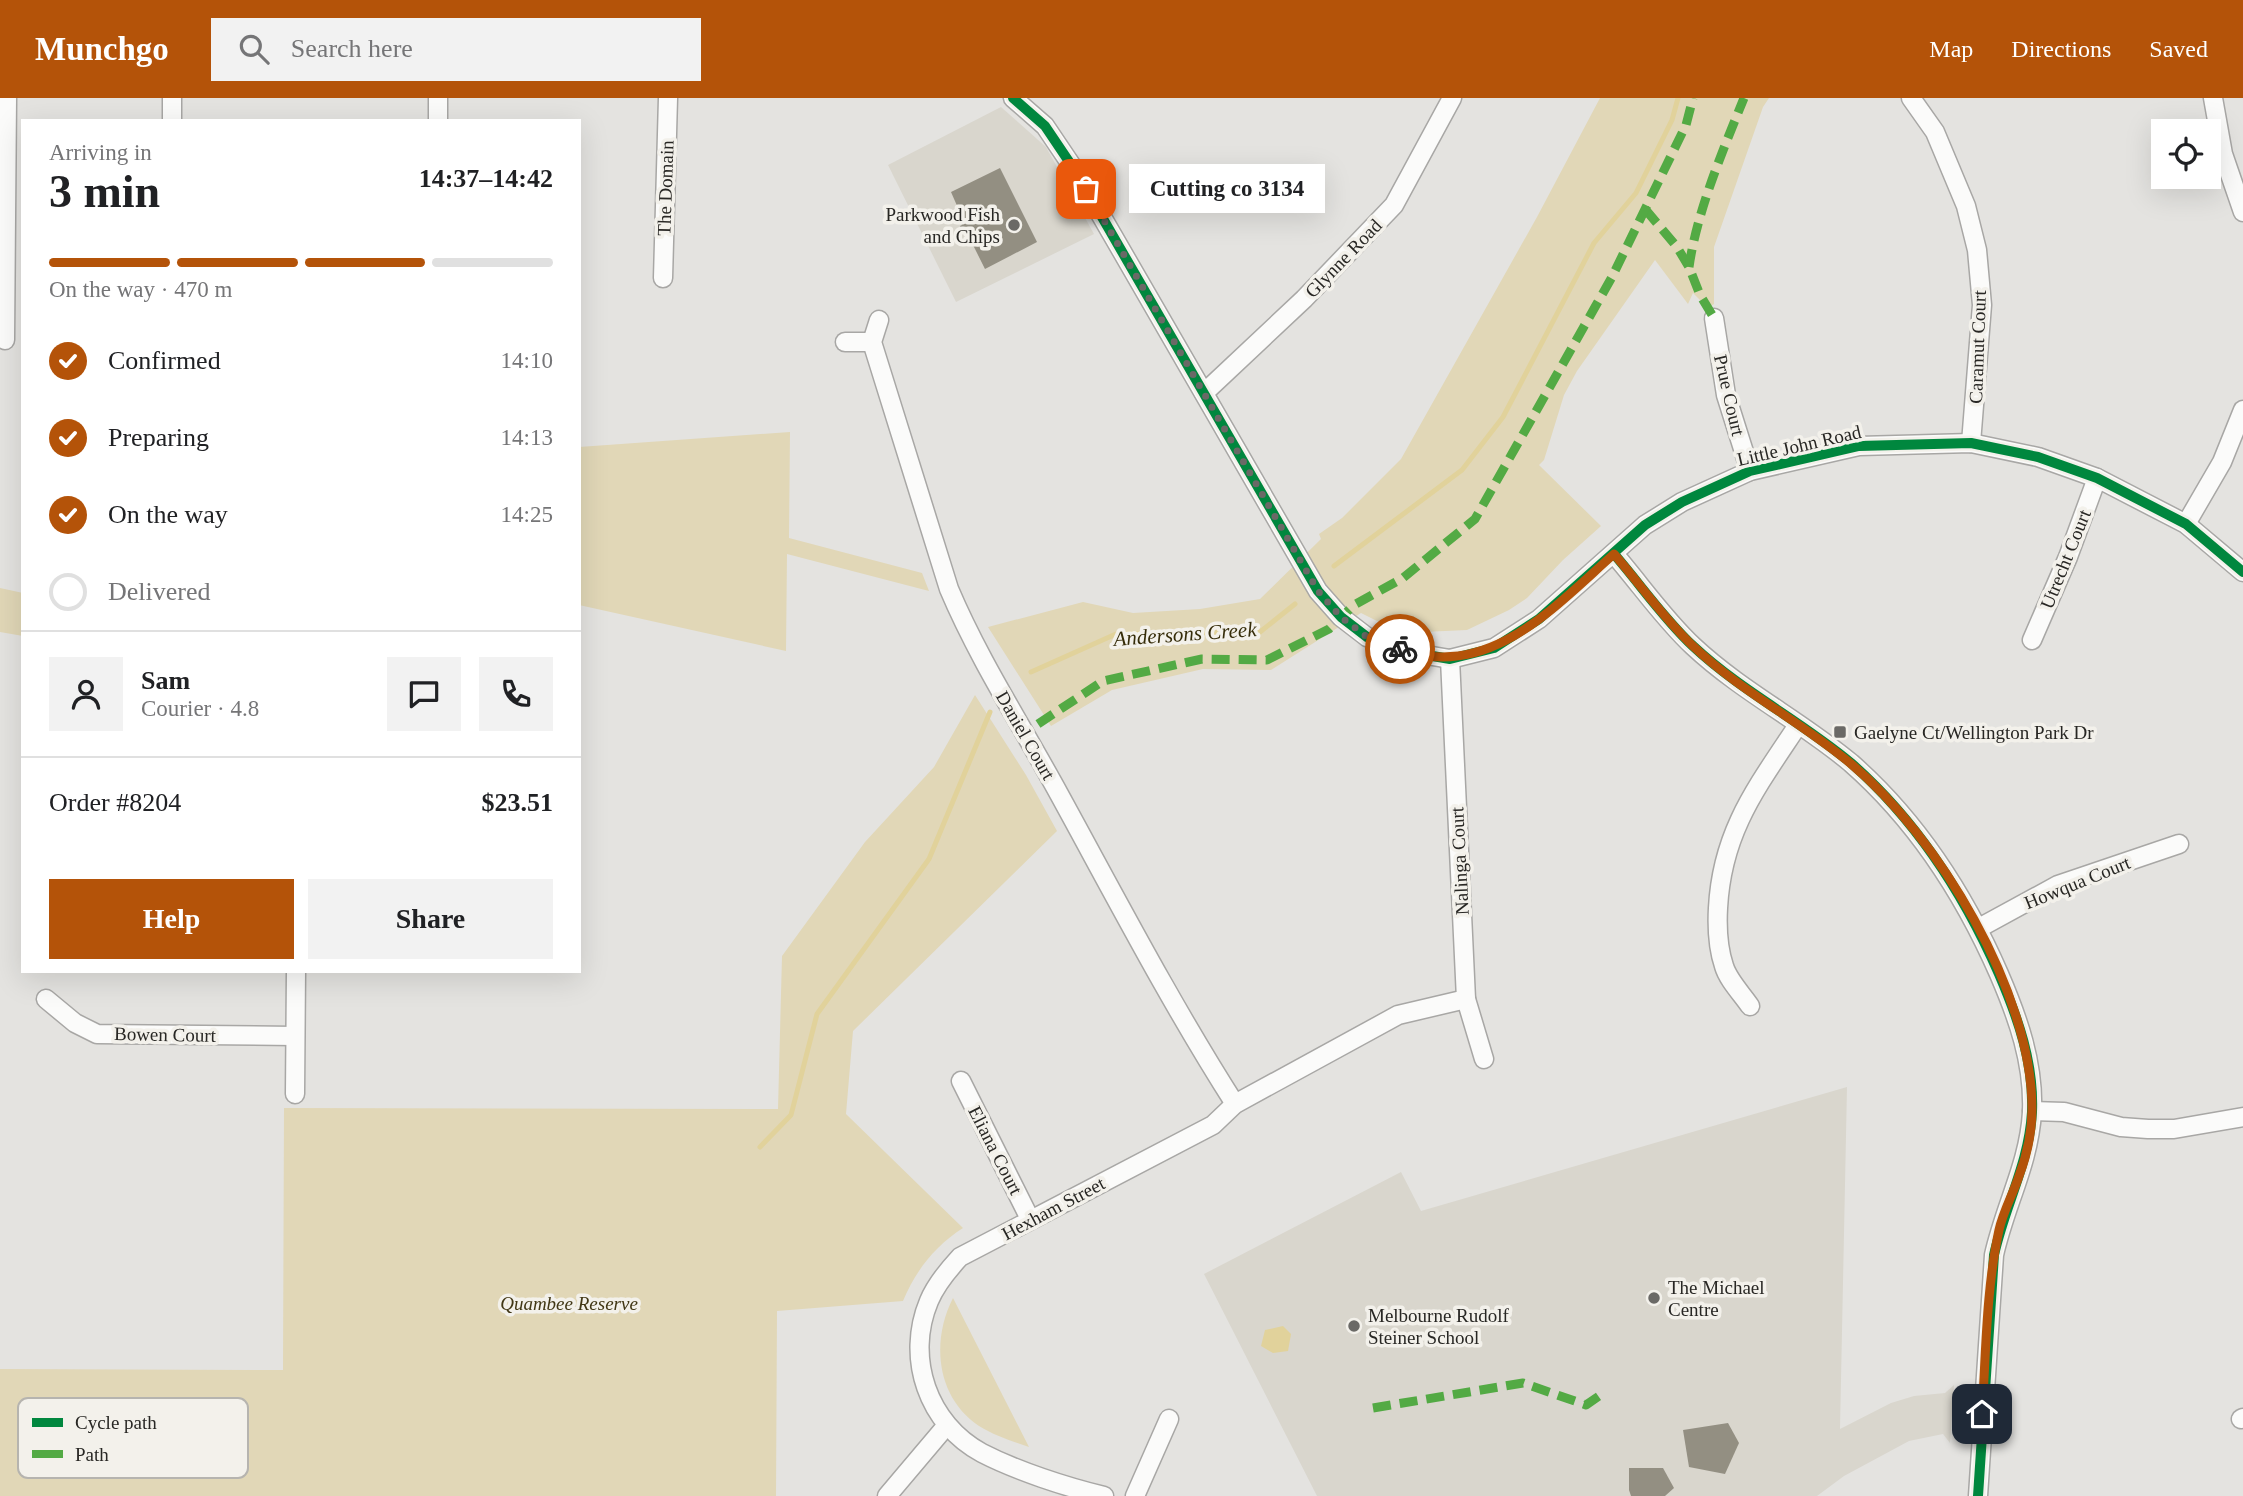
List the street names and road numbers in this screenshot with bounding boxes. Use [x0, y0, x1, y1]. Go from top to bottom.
street label: The Domain [653, 139, 678, 236]
street label: Glynne Road [1301, 214, 1386, 302]
street label: Caramut Court [1965, 289, 1990, 404]
street label: Prue Court [1710, 352, 1749, 439]
street label: Little John Road [1735, 421, 1864, 470]
street label: Utrecht Court [2036, 506, 2095, 612]
street label: Daniel Court [992, 687, 1060, 784]
street label: Nalinga Court [1446, 806, 1473, 916]
street label: Howqua Court [2021, 851, 2134, 913]
street label: Bowen Court [114, 1023, 217, 1046]
street label: Eliana Court [964, 1102, 1027, 1199]
street label: Hexham Street [998, 1172, 1109, 1244]

